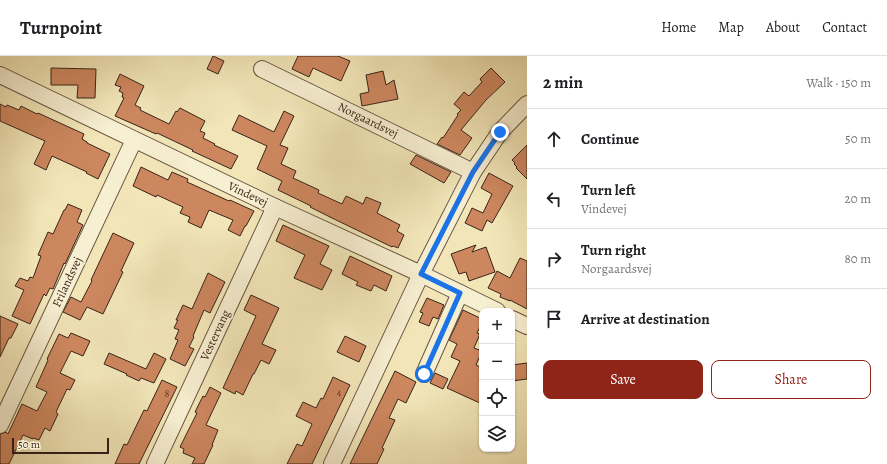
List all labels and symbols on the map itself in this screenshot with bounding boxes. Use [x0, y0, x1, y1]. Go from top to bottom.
street label: Norgaardsvej [335, 99, 401, 141]
route end [491, 123, 509, 141]
street label: Vindevej [225, 177, 270, 210]
street label: Frilandsvej [48, 254, 86, 310]
street label: Vestervang [196, 307, 234, 364]
route start [415, 365, 433, 383]
house number: 4 [337, 386, 342, 399]
house number: 8 [165, 387, 170, 400]
scale bar [12, 436, 109, 455]

